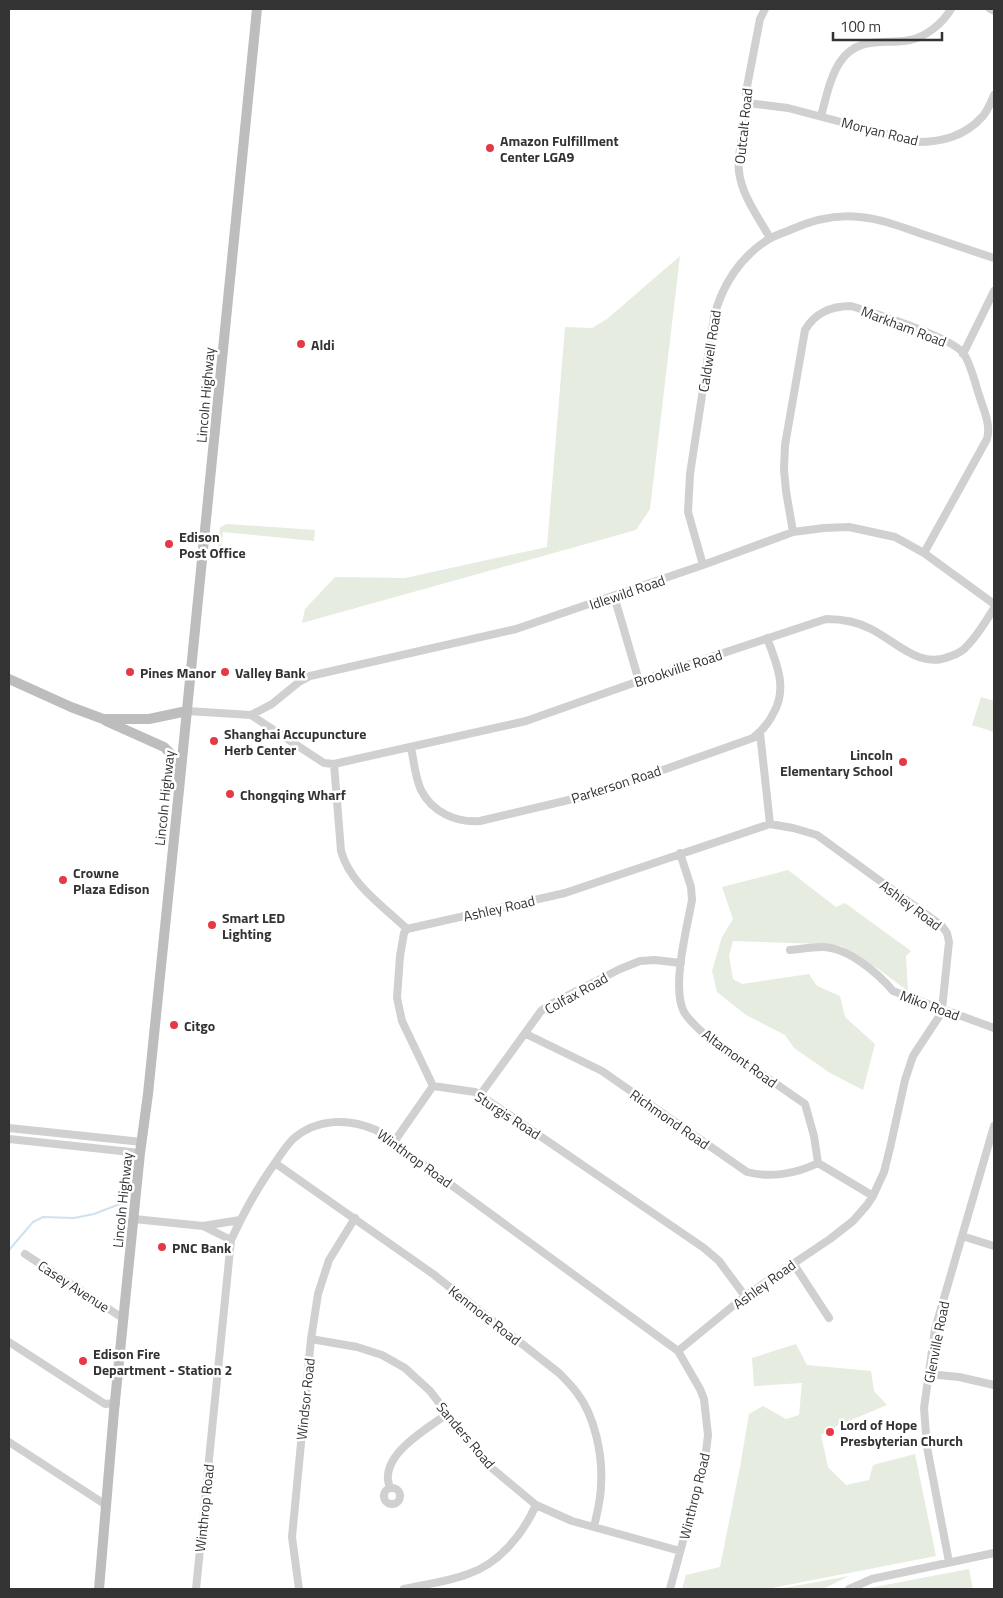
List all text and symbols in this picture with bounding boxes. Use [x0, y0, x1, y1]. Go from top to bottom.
scale bar [833, 10, 942, 42]
text: 100 m [840, 15, 881, 38]
street label: Outcalt Road [729, 87, 757, 165]
street label: Moryan Road [839, 111, 921, 151]
place label: Amazon Fulfillment Center LGA9 [500, 130, 619, 167]
marker: Amazon Fulfillment Center LGA9 [484, 142, 496, 154]
street label: Markham Road [858, 300, 950, 352]
street label: Caldwell Road [692, 308, 726, 394]
place label: Aldi [311, 334, 335, 355]
marker: Aldi [295, 338, 307, 350]
street label: Lincoln Highway [190, 346, 220, 444]
place label: Edison Post Office [179, 526, 246, 563]
marker: Edison Post Office [163, 538, 175, 550]
street label: Idlewild Road [586, 569, 668, 615]
street label: Brookville Road [631, 644, 725, 692]
place label: Pines Manor [140, 662, 216, 683]
place label: Valley Bank [235, 662, 306, 683]
marker: Pines Manor [124, 666, 136, 678]
marker: Valley Bank [219, 666, 231, 678]
place label: Shanghai Accupuncture Herb Center [224, 723, 366, 760]
marker: Shanghai Accupuncture Herb Center [208, 735, 220, 747]
place label: Lincoln Elementary School [780, 744, 893, 781]
street label: Lincoln Highway [149, 749, 179, 847]
marker: Lincoln Elementary School [897, 756, 909, 768]
street label: Parkerson Road [568, 760, 664, 808]
place label: Chongqing Wharf [240, 784, 346, 805]
marker: Chongqing Wharf [224, 788, 236, 800]
place label: Crowne Plaza Edison [73, 862, 150, 899]
marker: Crowne Plaza Edison [57, 874, 69, 886]
street label: Ashley Road [876, 875, 946, 935]
street label: Ashley Road [461, 890, 537, 926]
place label: Smart LED Lighting [222, 907, 285, 944]
marker: Smart LED Lighting [206, 919, 218, 931]
street label: Colfax Road [541, 967, 611, 1019]
street label: Miko Road [897, 985, 963, 1025]
place label: Citgo [184, 1015, 215, 1036]
marker: Citgo [168, 1019, 180, 1031]
street label: Altamont Road [698, 1024, 782, 1092]
street label: Richmond Road [626, 1084, 714, 1154]
street label: Sturgis Road [471, 1086, 545, 1144]
street label: Winthrop Road [373, 1124, 457, 1192]
street label: Lincoln Highway [107, 1151, 137, 1249]
place label: PNC Bank [172, 1237, 232, 1258]
marker: PNC Bank [156, 1241, 168, 1253]
street label: Ashley Road [728, 1254, 800, 1314]
street label: Casey Avenue [34, 1255, 114, 1317]
street label: Kenmore Road [444, 1280, 526, 1350]
street label: Glenville Road [918, 1299, 954, 1385]
place label: Edison Fire Department - Station 2 [93, 1343, 232, 1380]
marker: Edison Fire Department - Station 2 [77, 1355, 89, 1367]
street label: Windsor Road [290, 1357, 320, 1441]
street label: Sanders Road [432, 1397, 500, 1473]
place label: Lord of Hope Presbyterian Church [840, 1414, 963, 1451]
marker: Lord of Hope Presbyterian Church [824, 1426, 836, 1438]
street label: Winthrop Road [673, 1451, 715, 1541]
street label: Winthrop Road [189, 1463, 219, 1553]

